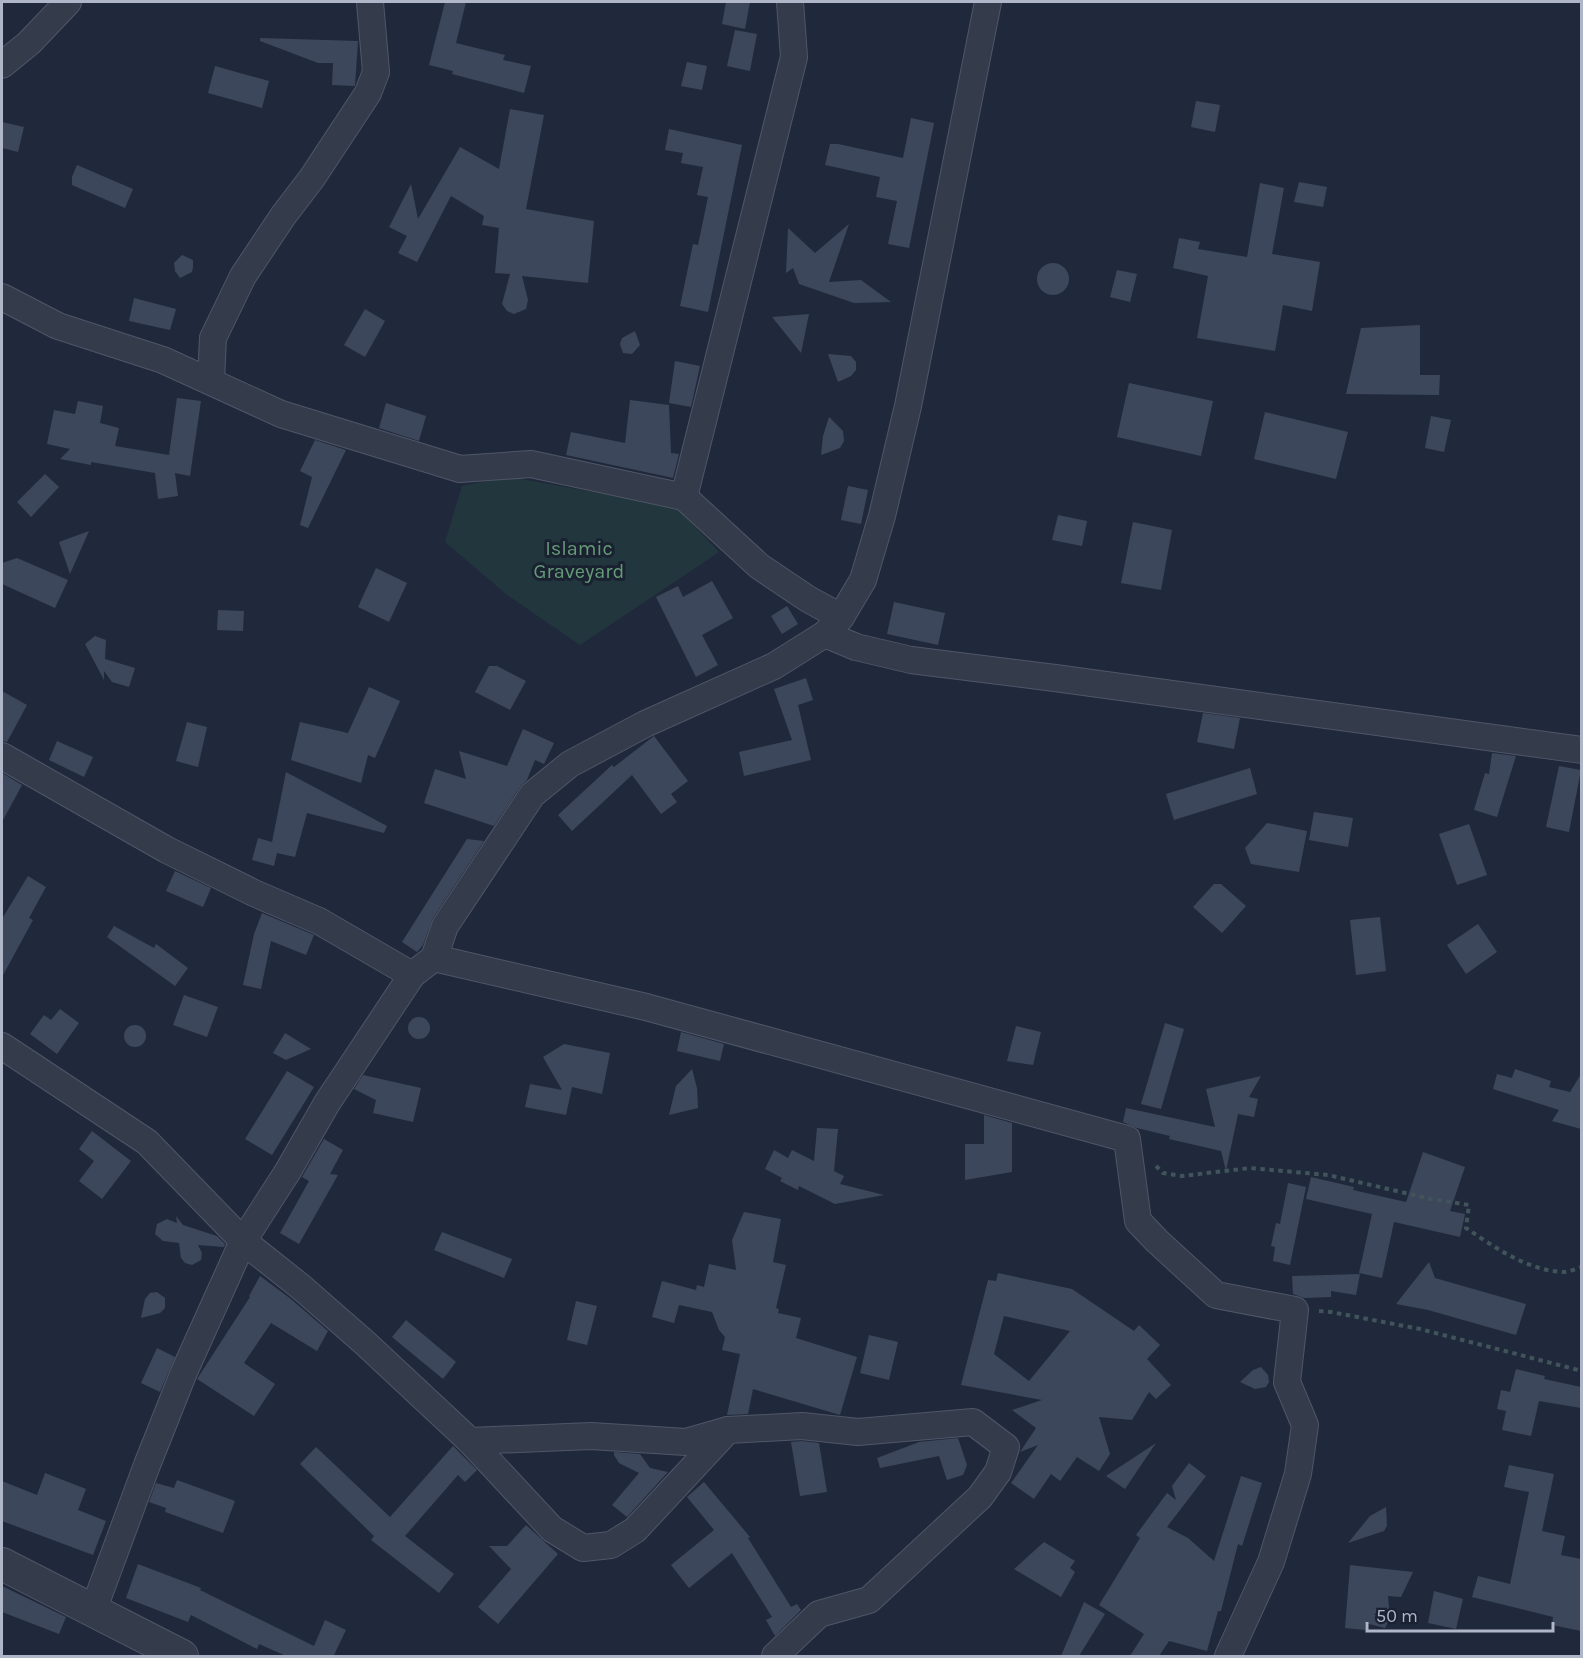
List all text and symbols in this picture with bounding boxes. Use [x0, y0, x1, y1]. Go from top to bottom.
park label: Islamic Graveyard [534, 537, 624, 583]
scale bar [1367, 1595, 1553, 1633]
text: 50 m [1376, 1605, 1418, 1627]

